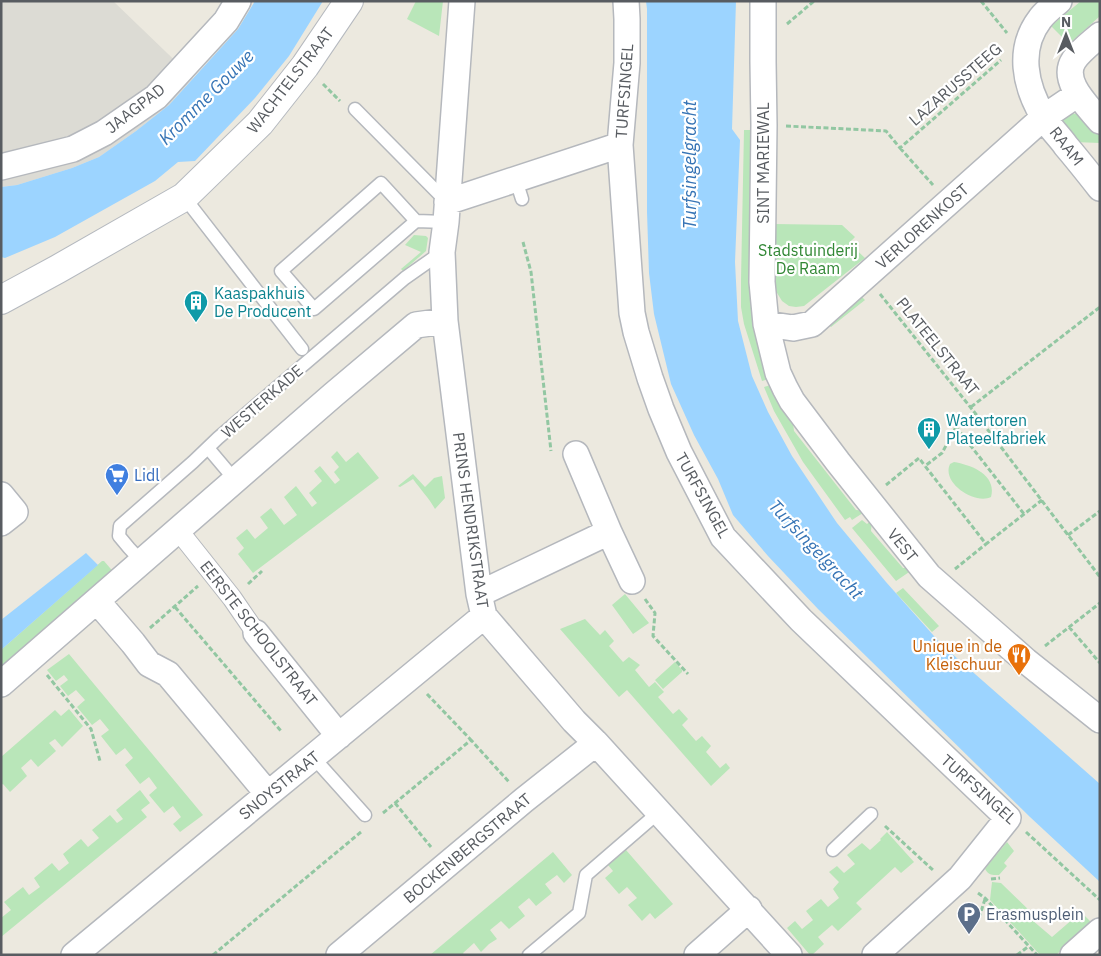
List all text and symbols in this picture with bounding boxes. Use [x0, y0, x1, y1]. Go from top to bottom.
north arrow [1041, 10, 1091, 60]
text: N [1061, 13, 1071, 31]
street label: WACHTELSTRAAT [242, 23, 338, 137]
street label: LAZARUSSTEEG [905, 38, 1005, 130]
street label: TURFSINGEL [611, 43, 637, 139]
water label: Kromme Gouwe [154, 45, 258, 149]
street label: JAAGPAD [101, 79, 169, 137]
water label: Turfsingelgracht [678, 99, 701, 229]
street label: SINT MARIEWAL [753, 102, 773, 224]
street label: RAAM [1046, 123, 1088, 169]
street label: VERLORENKOST [871, 179, 973, 273]
park label: Stadstuinderij De Raam [758, 240, 858, 278]
place label: Kaaspakhuis De Producent [214, 283, 311, 321]
building icon: Kaaspakhuis De Producent [183, 289, 209, 323]
street label: PLATEELSTRAAT [892, 293, 984, 399]
street label: WESTERKADE [217, 360, 307, 442]
place label: Watertoren Plateelfabriek [946, 410, 1047, 448]
building icon: Watertoren Plateelfabriek [916, 416, 942, 450]
street label: PRINS HENDRIKSTRAAT [449, 431, 493, 609]
street label: TURFSINGEL [671, 449, 735, 541]
supermarket icon: Lidl [104, 462, 130, 496]
place label: Lidl [134, 465, 160, 485]
water label: Turfsingelgracht [764, 494, 869, 605]
street label: VEST [883, 524, 923, 566]
street label: EERSTE SCHOOLSTRAAT [196, 556, 322, 710]
place label: Unique in de Kleischuur [912, 636, 1002, 674]
restaurant icon: Unique in de Kleischuur [1006, 642, 1032, 676]
street label: SNOYSTRAAT [235, 746, 323, 824]
street label: TURFSINGEL [937, 750, 1021, 828]
street label: BOCKENBERGSTRAAT [399, 789, 535, 907]
parking icon: Erasmusplein [956, 901, 982, 935]
place label: Erasmusplein [986, 904, 1084, 924]

